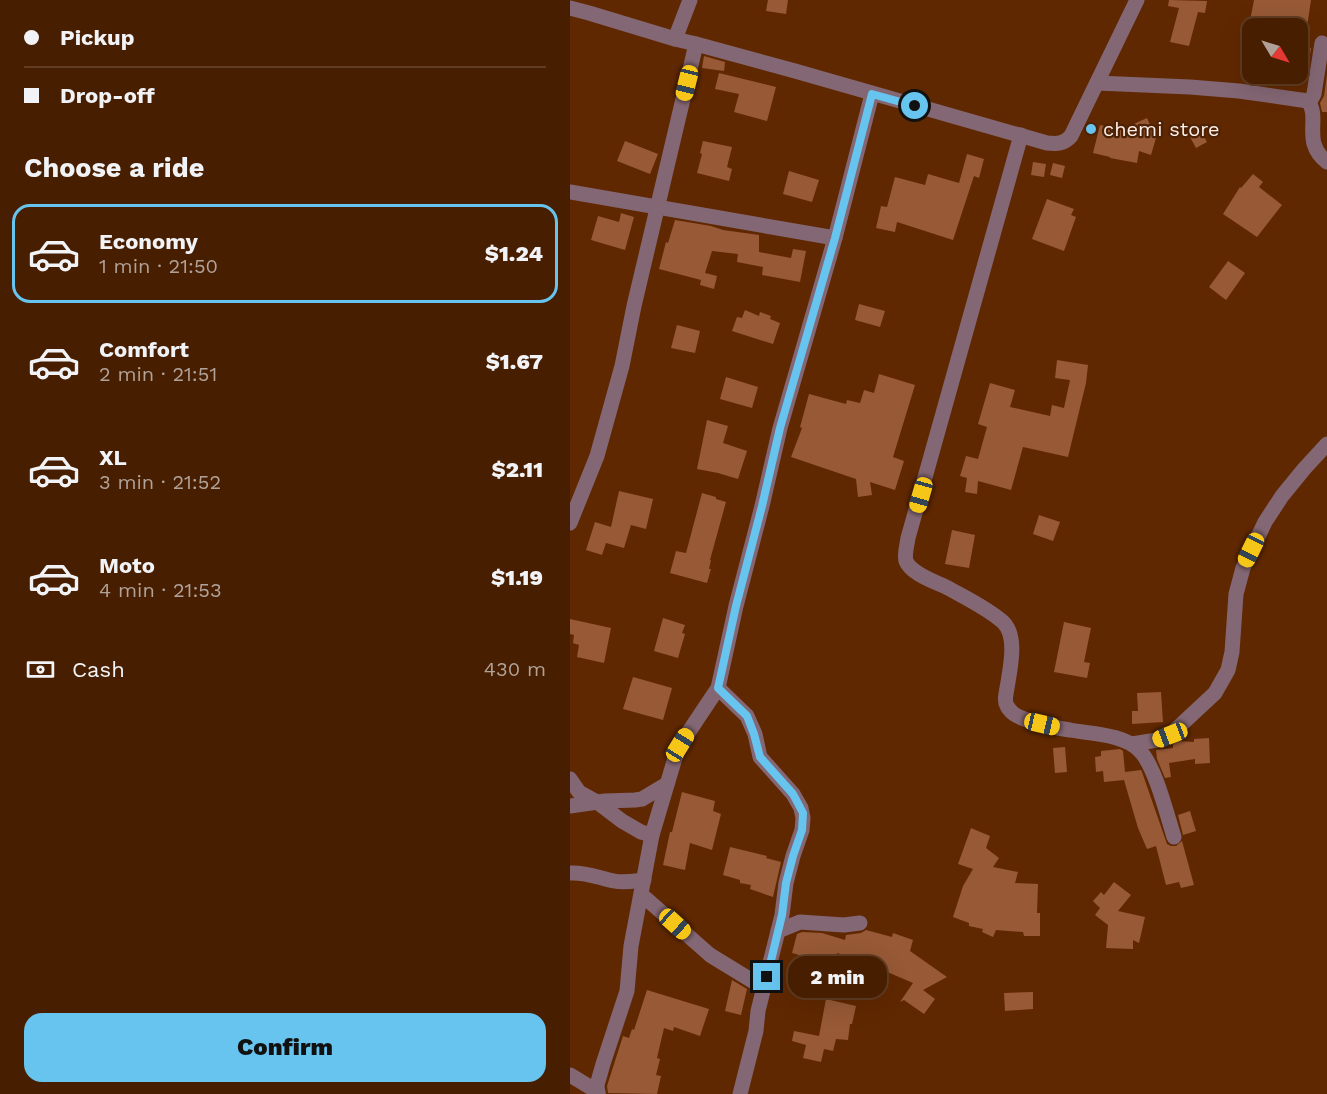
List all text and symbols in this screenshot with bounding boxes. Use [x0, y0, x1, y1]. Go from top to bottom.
north arrow [1242, 18, 1308, 84]
map controls [1242, 18, 1308, 84]
text: Pickup [60, 25, 135, 50]
car [674, 63, 700, 103]
text: Drop-off [60, 83, 155, 108]
route start [901, 92, 928, 119]
place label: chemi store [1103, 117, 1220, 141]
marker: chemi store [1084, 122, 1098, 136]
text: Choose a ride [24, 152, 204, 184]
icon: car [27, 227, 81, 281]
text: Economy [99, 229, 198, 254]
text: $1.24 [485, 241, 543, 266]
text: 1 min · 21:50 [99, 254, 218, 278]
icon: car [27, 335, 81, 389]
text: Comfort [99, 337, 189, 362]
text: $1.67 [486, 349, 543, 374]
text: 2 min · 21:51 [99, 362, 217, 386]
icon: car [27, 443, 81, 497]
text: XL [99, 445, 127, 470]
text: $2.11 [491, 457, 543, 482]
text: 3 min · 21:52 [99, 470, 221, 494]
car [907, 475, 935, 515]
car [1235, 530, 1267, 570]
icon: car [27, 551, 81, 605]
text: Moto [99, 553, 155, 578]
text: $1.19 [491, 565, 543, 590]
text: 4 min · 21:53 [99, 578, 222, 602]
icon: cash [24, 653, 57, 686]
text: Cash [72, 657, 125, 682]
text: 430 m [484, 657, 546, 681]
car [1022, 711, 1062, 737]
car [1150, 720, 1190, 750]
car [663, 725, 697, 765]
car [656, 905, 694, 943]
callout: 2 min [788, 956, 887, 998]
route end [753, 963, 780, 990]
text: 2 min [810, 965, 865, 989]
button: Confirm [24, 1013, 546, 1082]

